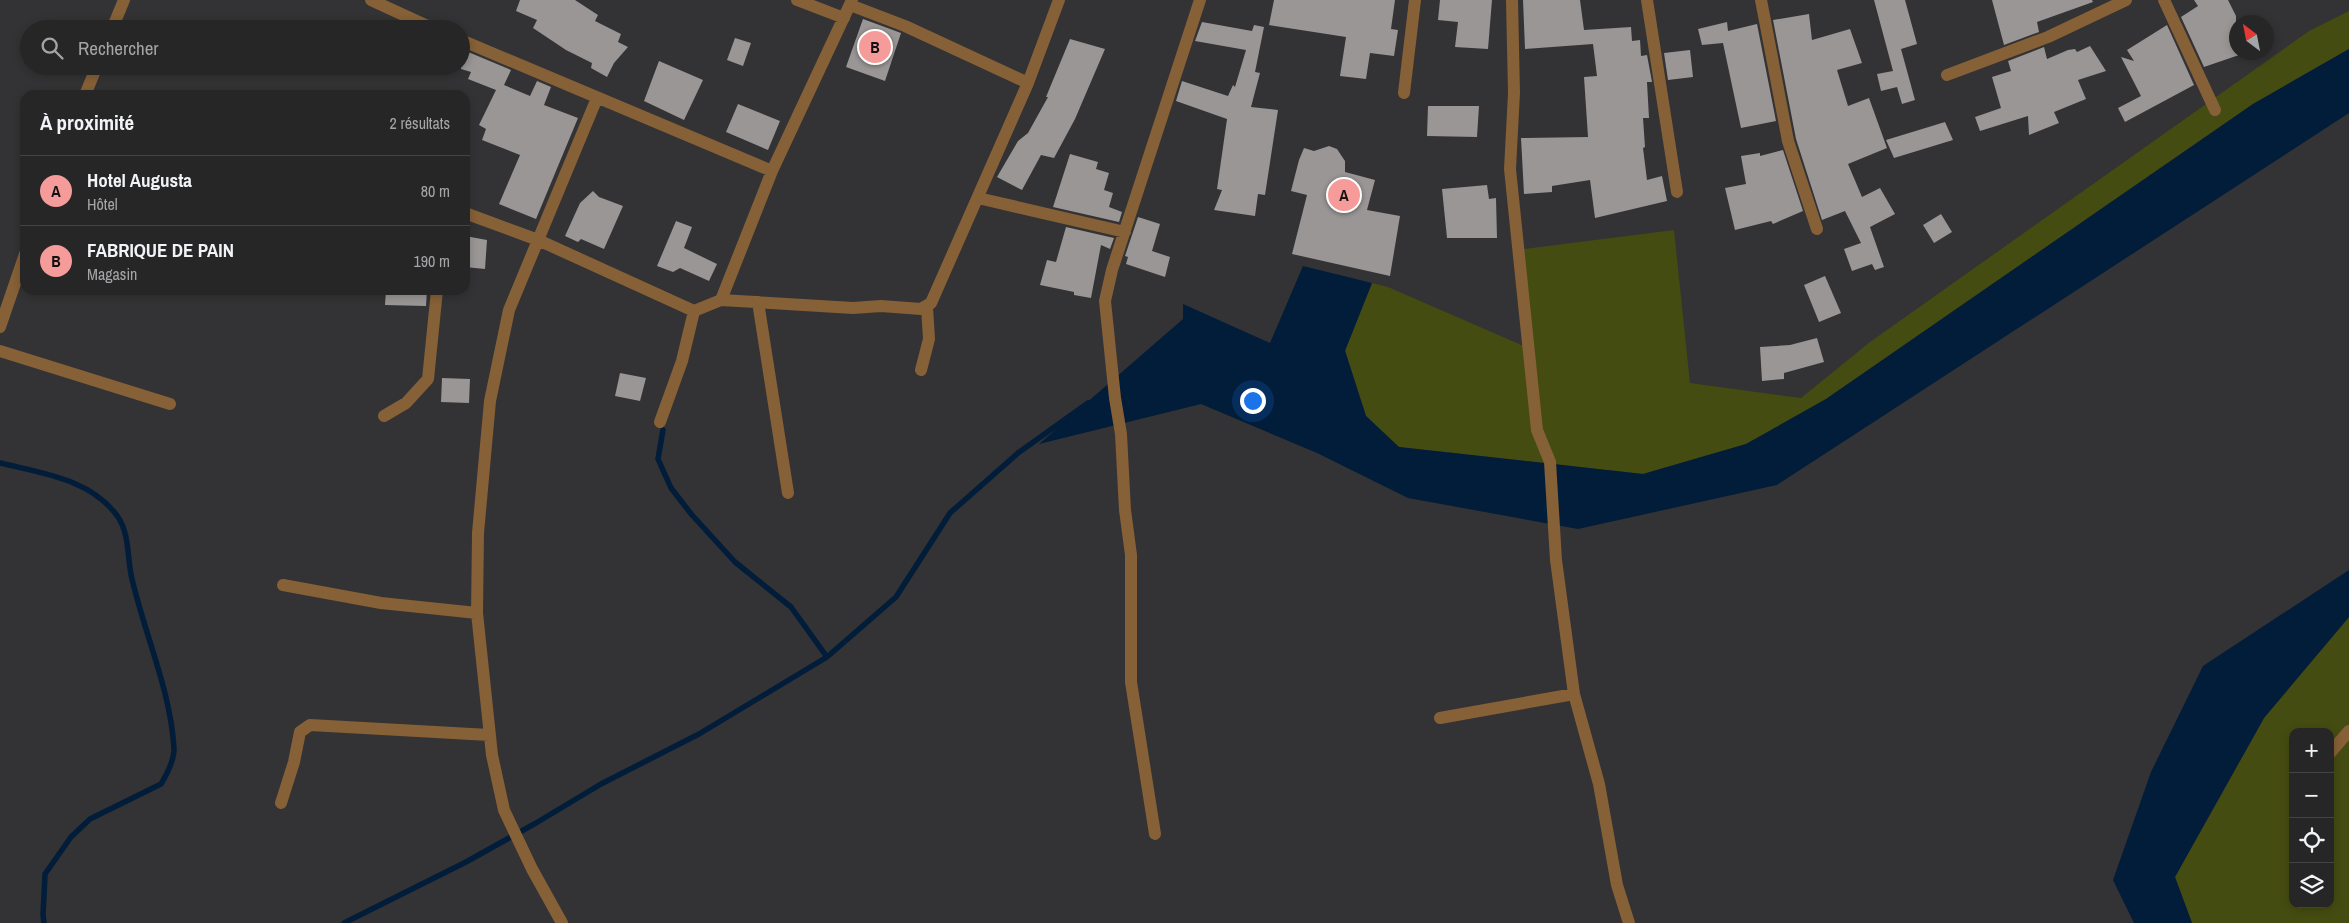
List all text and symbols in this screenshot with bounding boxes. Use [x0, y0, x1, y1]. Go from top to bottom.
north arrow [2229, 15, 2274, 60]
search box [20, 20, 470, 75]
pin: B [859, 28, 891, 66]
icon: search [38, 34, 66, 62]
text: Rechercher [78, 35, 159, 61]
text: À proximité [40, 108, 134, 137]
text: 2 résultats [389, 112, 450, 134]
text: Hotel Augusta [87, 167, 192, 193]
pin: A [1328, 176, 1360, 214]
text: A [51, 180, 61, 202]
text: 80 m [421, 180, 450, 202]
text: Hôtel [87, 193, 118, 215]
text: FABRIQUE DE PAIN [87, 237, 234, 263]
text: B [51, 250, 61, 272]
text: 190 m [414, 250, 450, 272]
text: Magasin [87, 263, 137, 285]
your location [1240, 388, 1266, 414]
map controls [2289, 728, 2334, 908]
button: + [2289, 728, 2334, 773]
button: − [2289, 773, 2334, 818]
button: locate [2289, 818, 2334, 863]
button: layers [2289, 863, 2334, 908]

